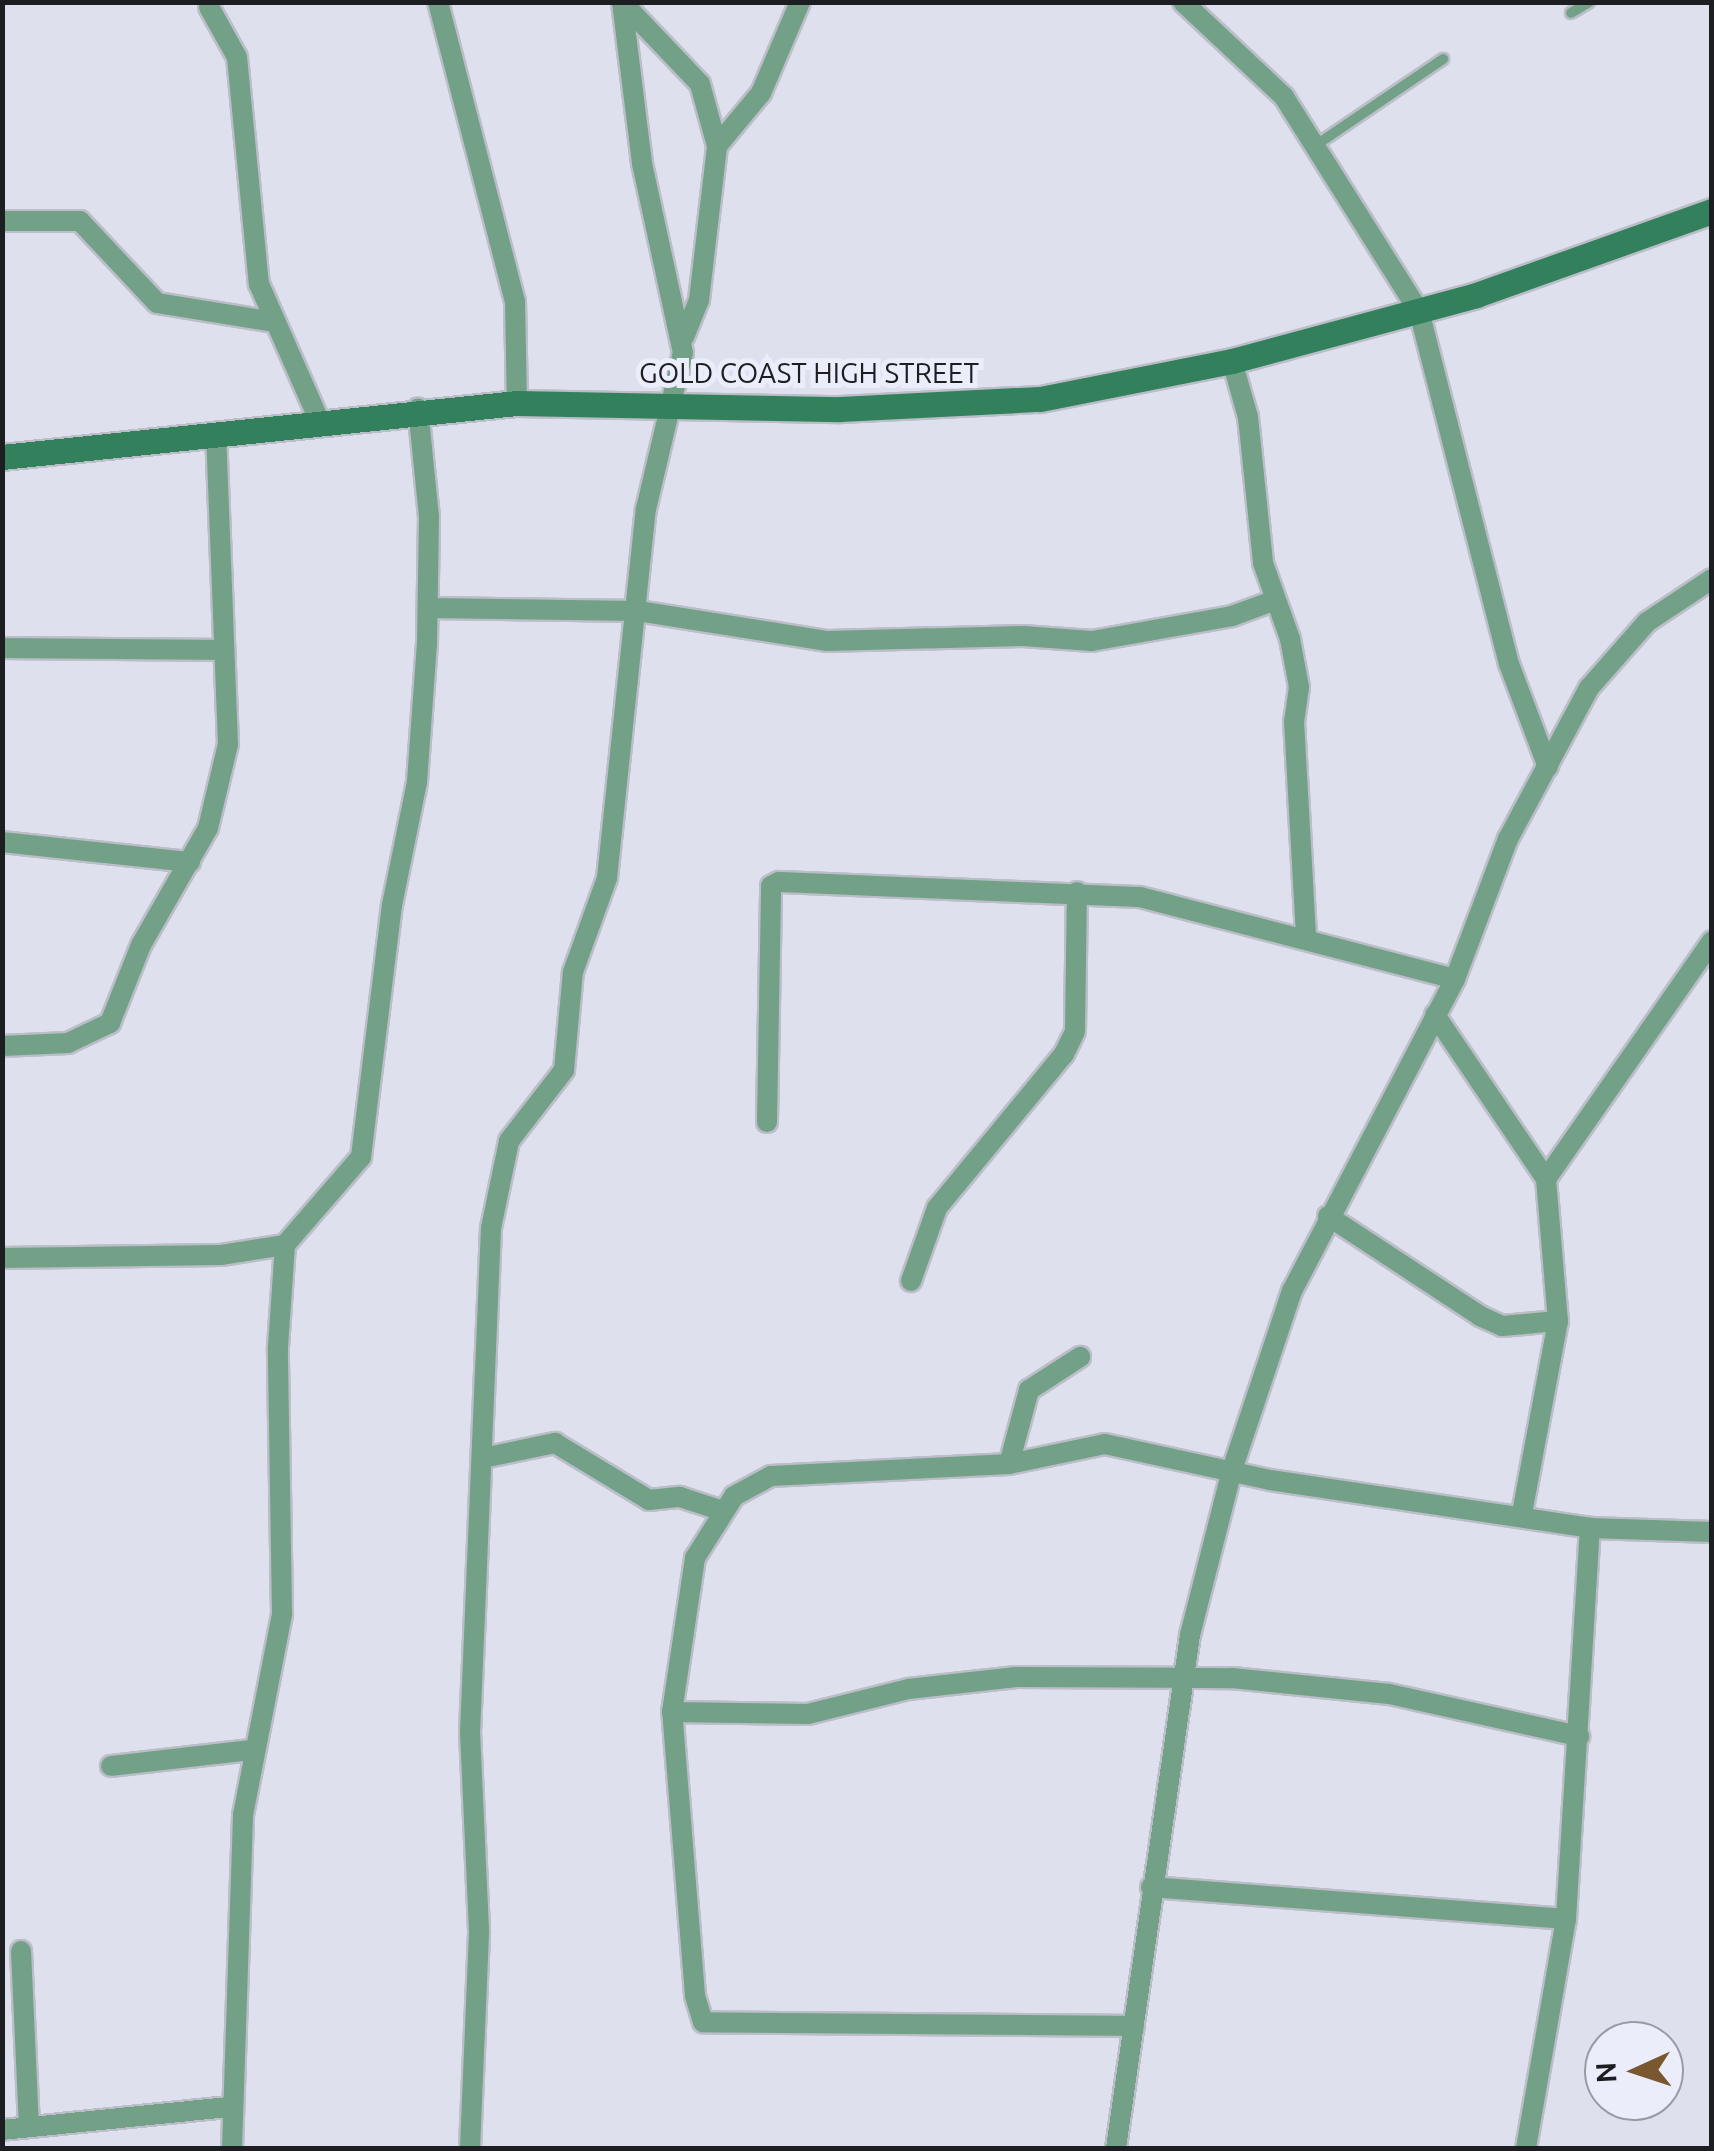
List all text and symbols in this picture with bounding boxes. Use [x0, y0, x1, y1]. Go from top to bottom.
street label: GOLD COAST HIGH STREET [639, 356, 979, 390]
north arrow [1584, 2021, 1684, 2121]
text: N [1590, 2061, 1622, 2084]

